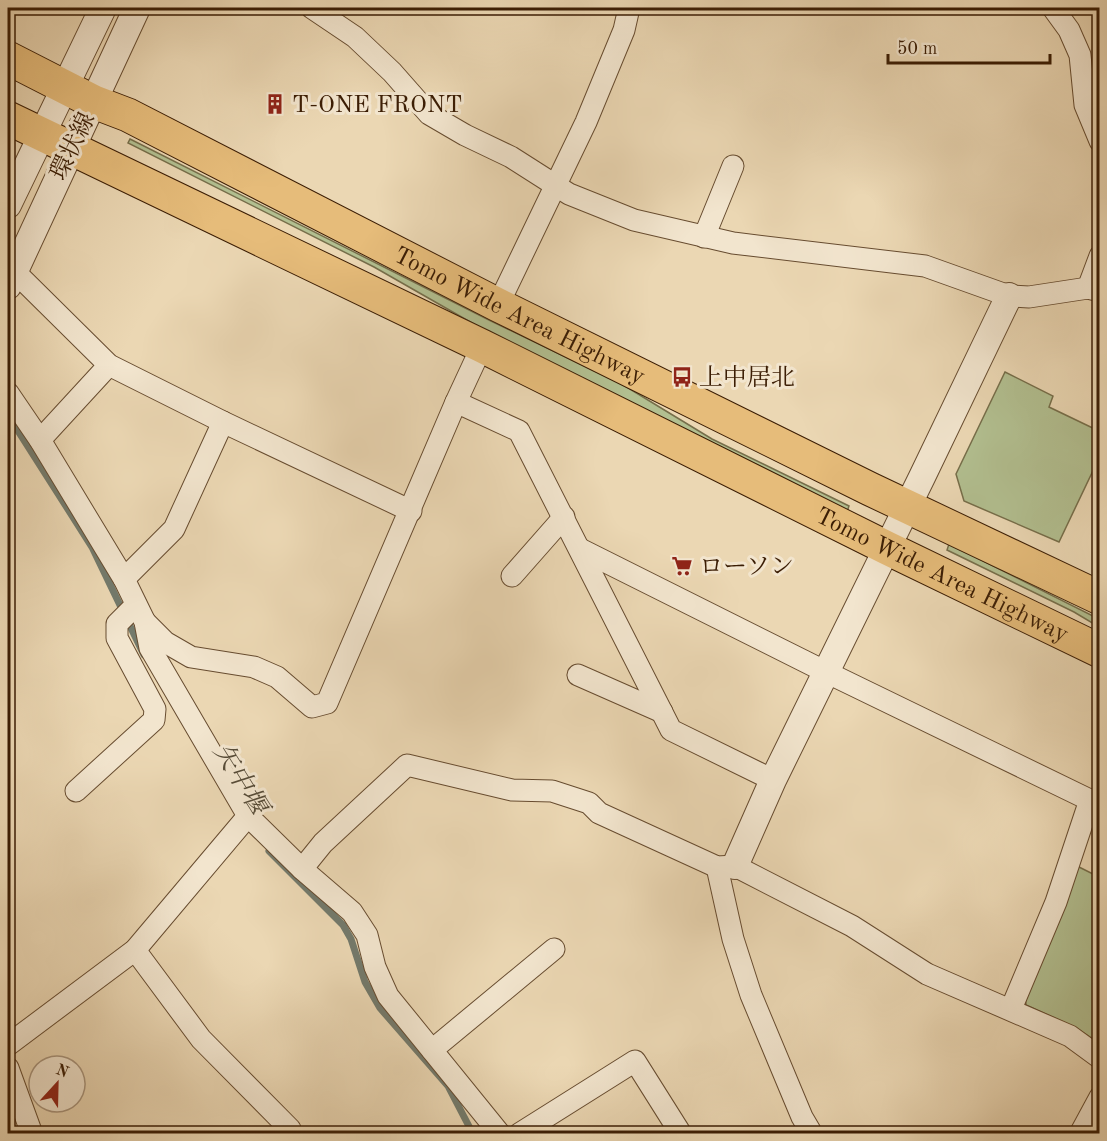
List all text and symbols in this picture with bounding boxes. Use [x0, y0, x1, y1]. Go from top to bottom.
scale bar [888, 27, 1050, 65]
text: 50 m [897, 40, 937, 58]
building icon: T-ONE FRONT [263, 92, 287, 116]
place label: T-ONE FRONT [292, 94, 462, 118]
street label: 環状線 [45, 108, 100, 184]
street label: Tomo Wide Area Highway [389, 244, 649, 390]
place label: 上中居北 [699, 364, 795, 391]
bus stop icon: 上中居北 [670, 365, 694, 389]
street label: Tomo Wide Area Highway [811, 504, 1072, 648]
supermarket icon: ローソン [670, 554, 694, 578]
place label: ローソン [699, 556, 794, 580]
water label: 矢中堰 [208, 738, 275, 822]
north arrow [27, 1054, 87, 1114]
text: N [53, 1062, 71, 1082]

